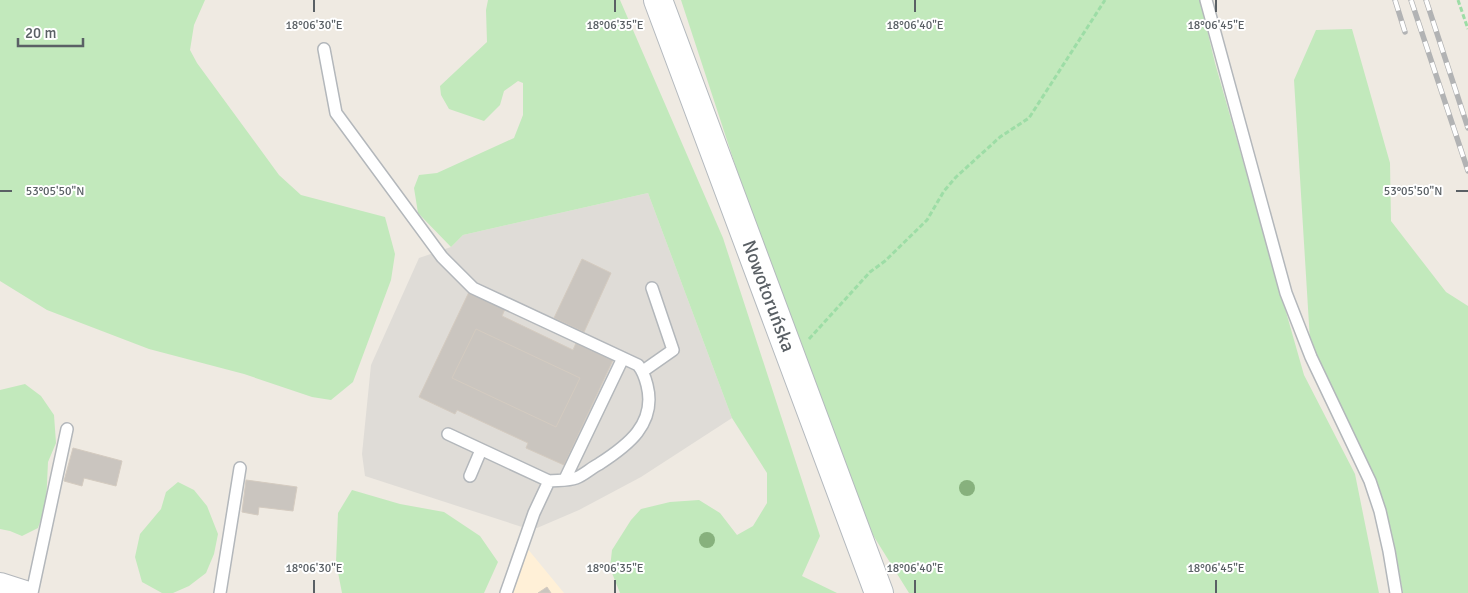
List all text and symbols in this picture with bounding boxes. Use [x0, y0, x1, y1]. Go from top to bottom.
scale bar [18, 15, 82, 47]
text: 18°06'30"E [285, 18, 343, 33]
text: 18°06'35"E [586, 18, 644, 33]
text: 18°06'40"E [886, 18, 944, 33]
text: 18°06'45"E [1187, 18, 1245, 33]
text: 20 m [25, 24, 56, 42]
text: 53°05'50"N [26, 184, 84, 199]
text: 53°05'50"N [1384, 184, 1442, 199]
street label: Nowotoruńska [737, 237, 800, 355]
text: 18°06'30"E [285, 561, 343, 576]
text: 18°06'35"E [586, 561, 644, 576]
text: 18°06'40"E [886, 561, 944, 576]
text: 18°06'45"E [1187, 561, 1245, 576]

